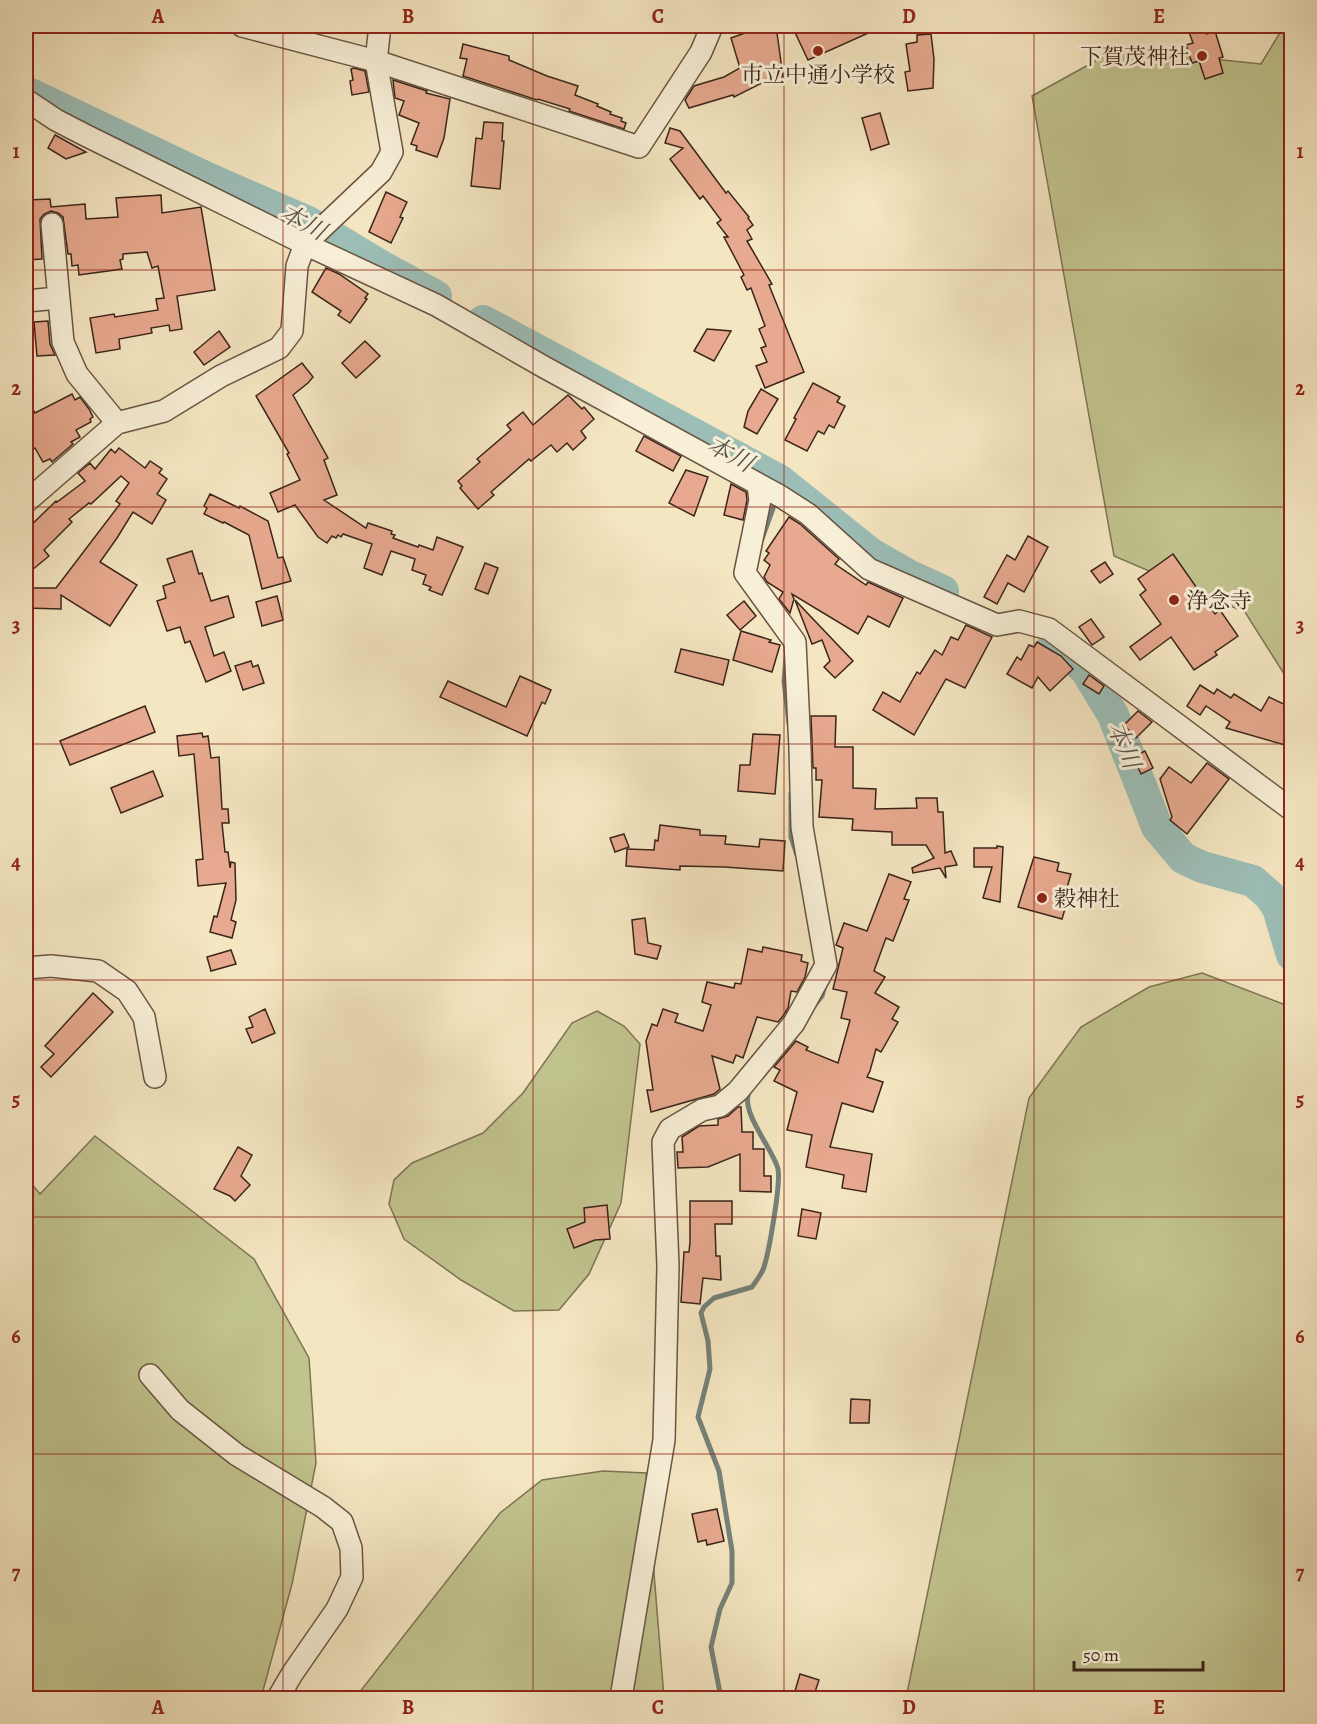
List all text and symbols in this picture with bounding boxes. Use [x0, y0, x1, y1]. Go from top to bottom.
text: A [151, 3, 165, 30]
text: B [402, 3, 414, 30]
text: C [652, 3, 664, 30]
text: D [902, 3, 916, 30]
text: E [1153, 3, 1165, 30]
place label: 下賀茂神社 [1080, 42, 1190, 72]
marker: 市立中通小学校 [811, 44, 825, 58]
marker: 下賀茂神社 [1195, 49, 1209, 63]
place label: 市立中通小学校 [741, 60, 895, 90]
text: 1 [12, 138, 20, 165]
text: 1 [1296, 138, 1304, 165]
water label: 本川 [274, 197, 334, 249]
text: 2 [11, 375, 21, 402]
text: 2 [1295, 375, 1305, 402]
water label: 本川 [701, 429, 761, 481]
place label: 浄念寺 [1186, 586, 1252, 616]
marker: 浄念寺 [1167, 593, 1181, 607]
text: 3 [12, 612, 20, 639]
text: 3 [1296, 612, 1304, 639]
water label: 本川 [1100, 717, 1149, 776]
text: 4 [11, 849, 21, 876]
text: 4 [1295, 849, 1305, 876]
place label: 穀神社 [1054, 884, 1120, 914]
marker: 穀神社 [1035, 891, 1049, 905]
text: 5 [12, 1086, 20, 1113]
text: 5 [1296, 1086, 1304, 1113]
text: 6 [11, 1323, 21, 1350]
text: 6 [1295, 1323, 1305, 1350]
text: 7 [12, 1559, 21, 1586]
text: 7 [1296, 1559, 1305, 1586]
scale bar [1074, 1634, 1203, 1672]
text: 50 m [1083, 1643, 1119, 1667]
text: A [151, 1694, 165, 1721]
text: B [402, 1694, 414, 1721]
text: C [652, 1694, 664, 1721]
text: D [902, 1694, 916, 1721]
text: E [1153, 1694, 1165, 1721]

